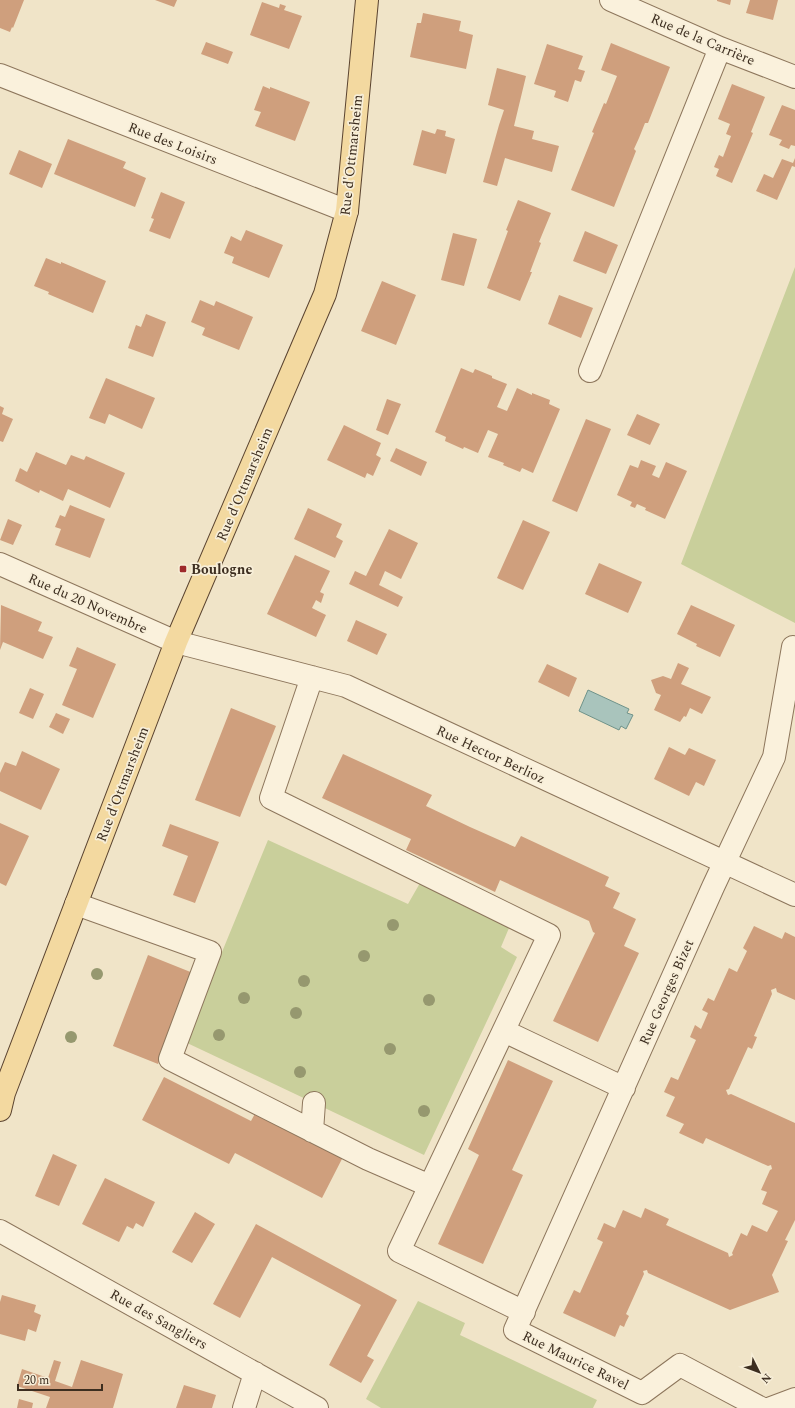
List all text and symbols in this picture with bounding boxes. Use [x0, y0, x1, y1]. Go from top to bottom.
street label: Rue de la Carrière [647, 8, 758, 71]
street label: Rue d'Ottmarsheim [335, 93, 368, 217]
street label: Rue des Loisirs [125, 117, 221, 170]
street label: Rue d'Ottmarsheim [211, 424, 278, 544]
place label: Boulogne [191, 559, 252, 580]
marker: Boulogne [178, 564, 188, 574]
street label: Rue du 20 Novembre [25, 568, 151, 639]
street label: Rue Hector Berlioz [433, 720, 549, 789]
street label: Rue d'Ottmarsheim [91, 724, 154, 845]
street label: Rue Georges Bizet [634, 936, 699, 1048]
street label: Rue des Sangliers [106, 1284, 211, 1355]
street label: Rue Maurice Ravel [519, 1326, 633, 1395]
north arrow [739, 1352, 779, 1392]
scale bar [18, 1366, 102, 1392]
text: N [757, 1369, 775, 1387]
text: 20 m [24, 1371, 49, 1390]

